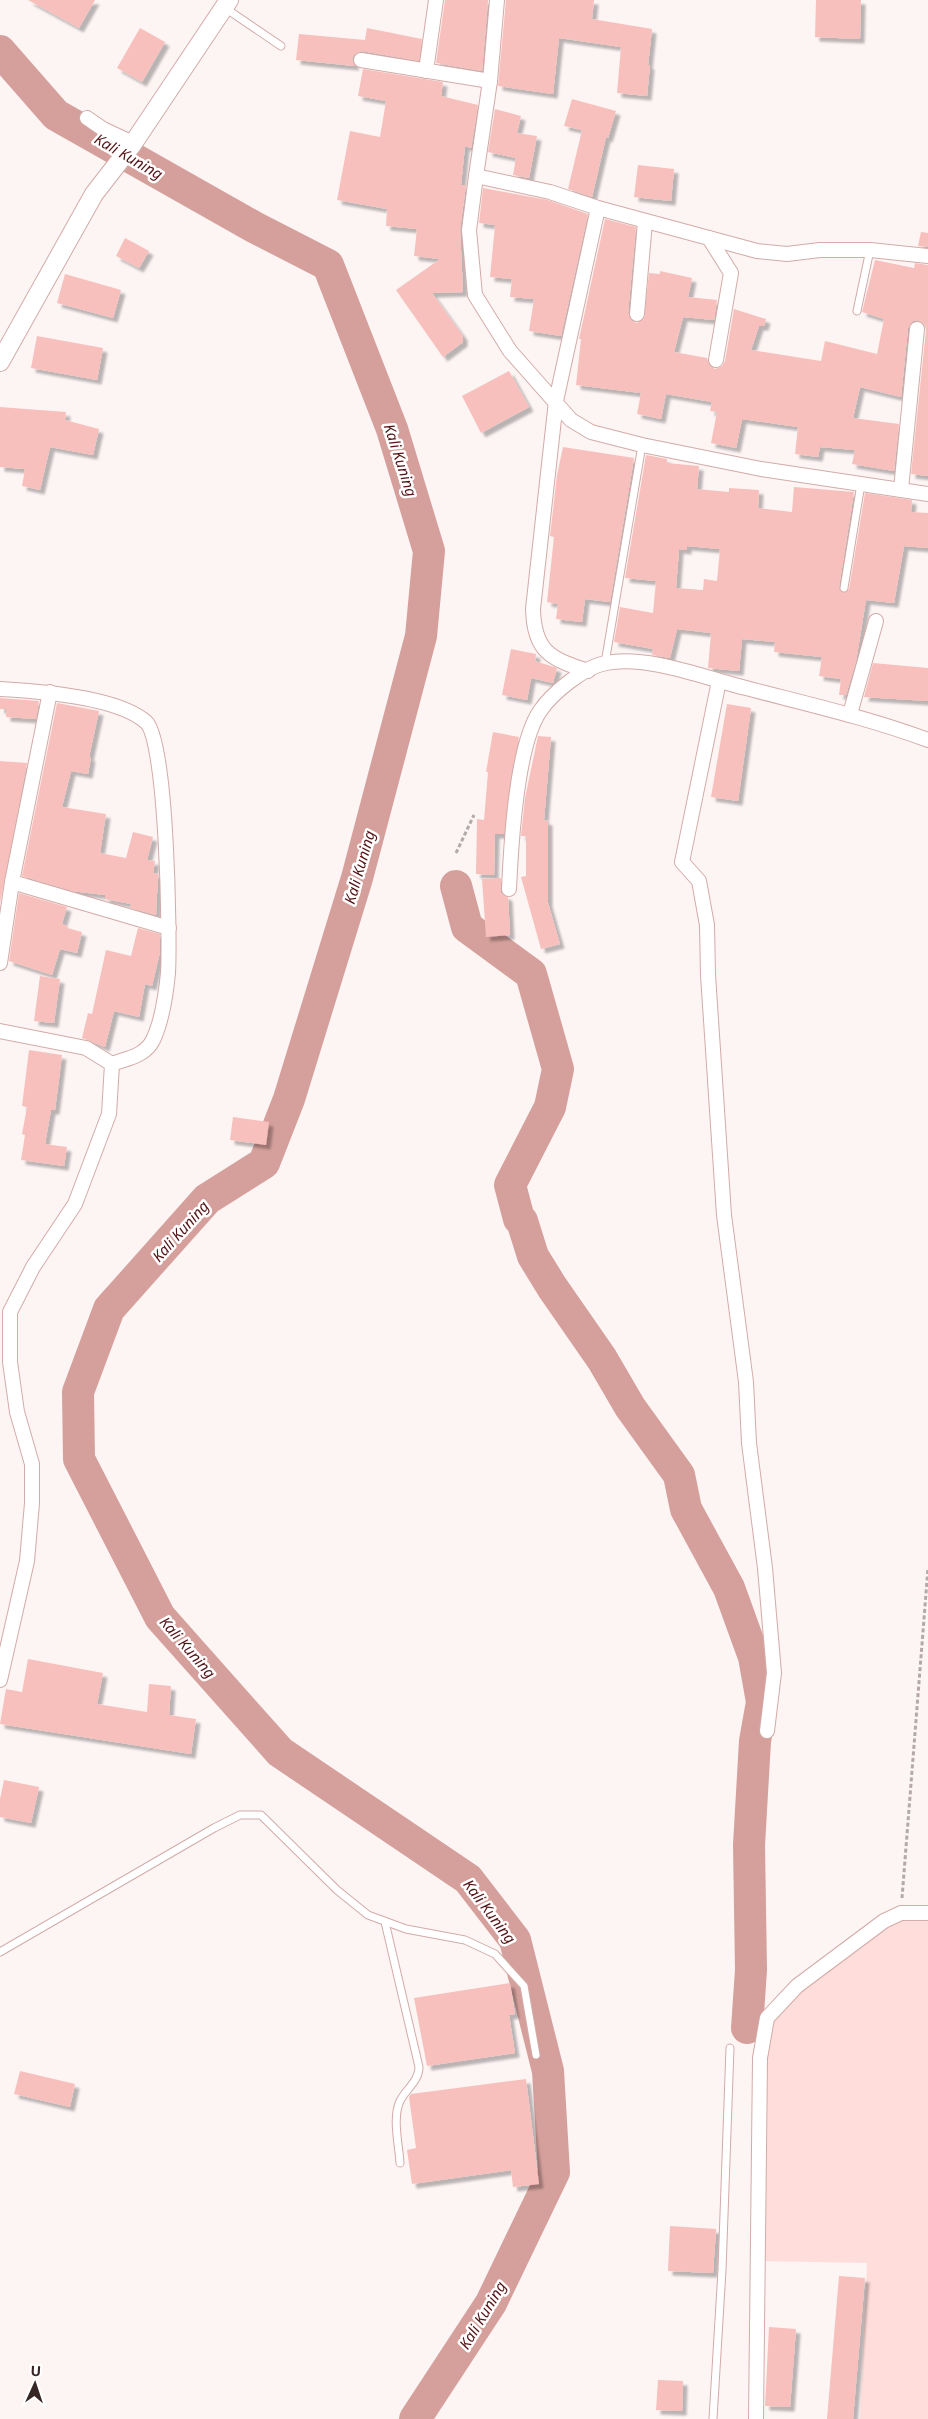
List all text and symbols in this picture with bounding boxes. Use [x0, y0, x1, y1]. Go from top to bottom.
water label: Kali Kuning [91, 128, 167, 184]
water label: Kali Kuning [380, 421, 422, 499]
water label: Kali Kuning [339, 828, 379, 906]
water label: Kali Kuning [147, 1196, 213, 1266]
water label: Kali Kuning [156, 1612, 221, 1682]
water label: Kali Kuning [459, 1875, 521, 1947]
water label: Kali Kuning [454, 2277, 510, 2353]
north arrow [10, 2359, 60, 2409]
text: U [30, 2361, 41, 2380]

